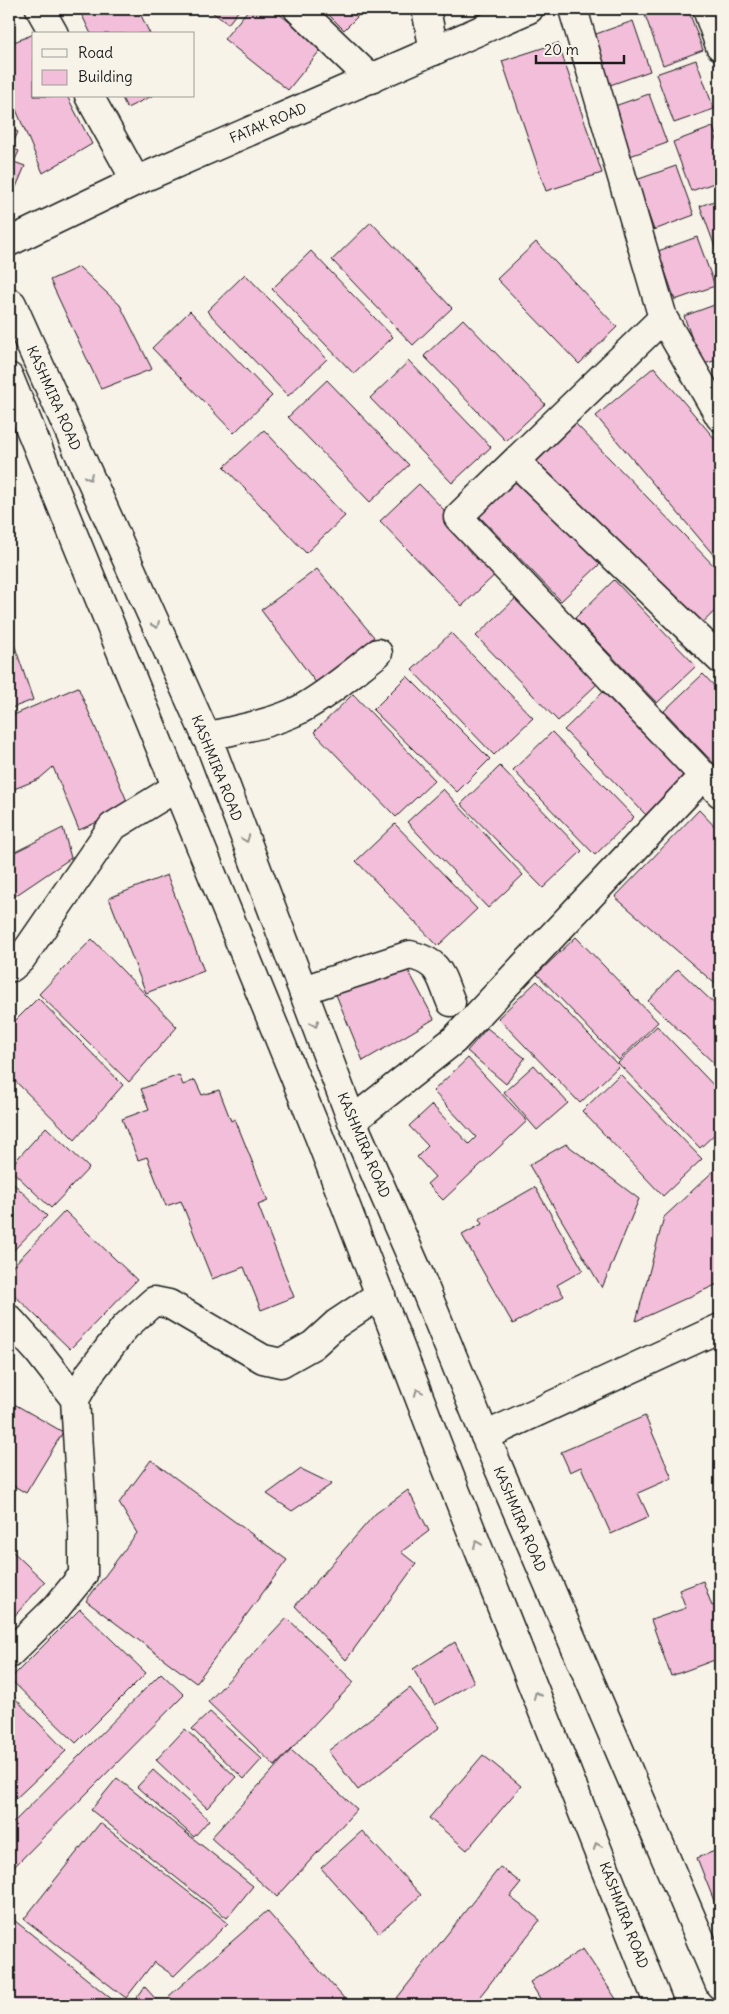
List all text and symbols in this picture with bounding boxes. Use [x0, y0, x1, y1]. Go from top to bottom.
legend [32, 32, 195, 98]
scale bar [536, 32, 624, 64]
text: 20 m [544, 40, 579, 59]
text: Road [78, 43, 113, 62]
text: Building [78, 67, 133, 86]
street label: FATAK ROAD [227, 99, 309, 147]
street label: KASHMIRA ROAD [23, 343, 85, 453]
one-way arrow [83, 471, 93, 480]
one-way arrow [149, 620, 160, 629]
street label: KASHMIRA ROAD [188, 712, 246, 824]
one-way arrow [240, 834, 250, 843]
one-way arrow [309, 1019, 319, 1028]
street label: KASHMIRA ROAD [334, 1090, 394, 1200]
one-way arrow [414, 1389, 424, 1397]
street label: KASHMIRA ROAD [490, 1464, 550, 1574]
one-way arrow [472, 1540, 483, 1549]
one-way arrow [533, 1691, 543, 1700]
one-way arrow [593, 1842, 603, 1851]
street label: KASHMIRA ROAD [595, 1859, 653, 1971]

